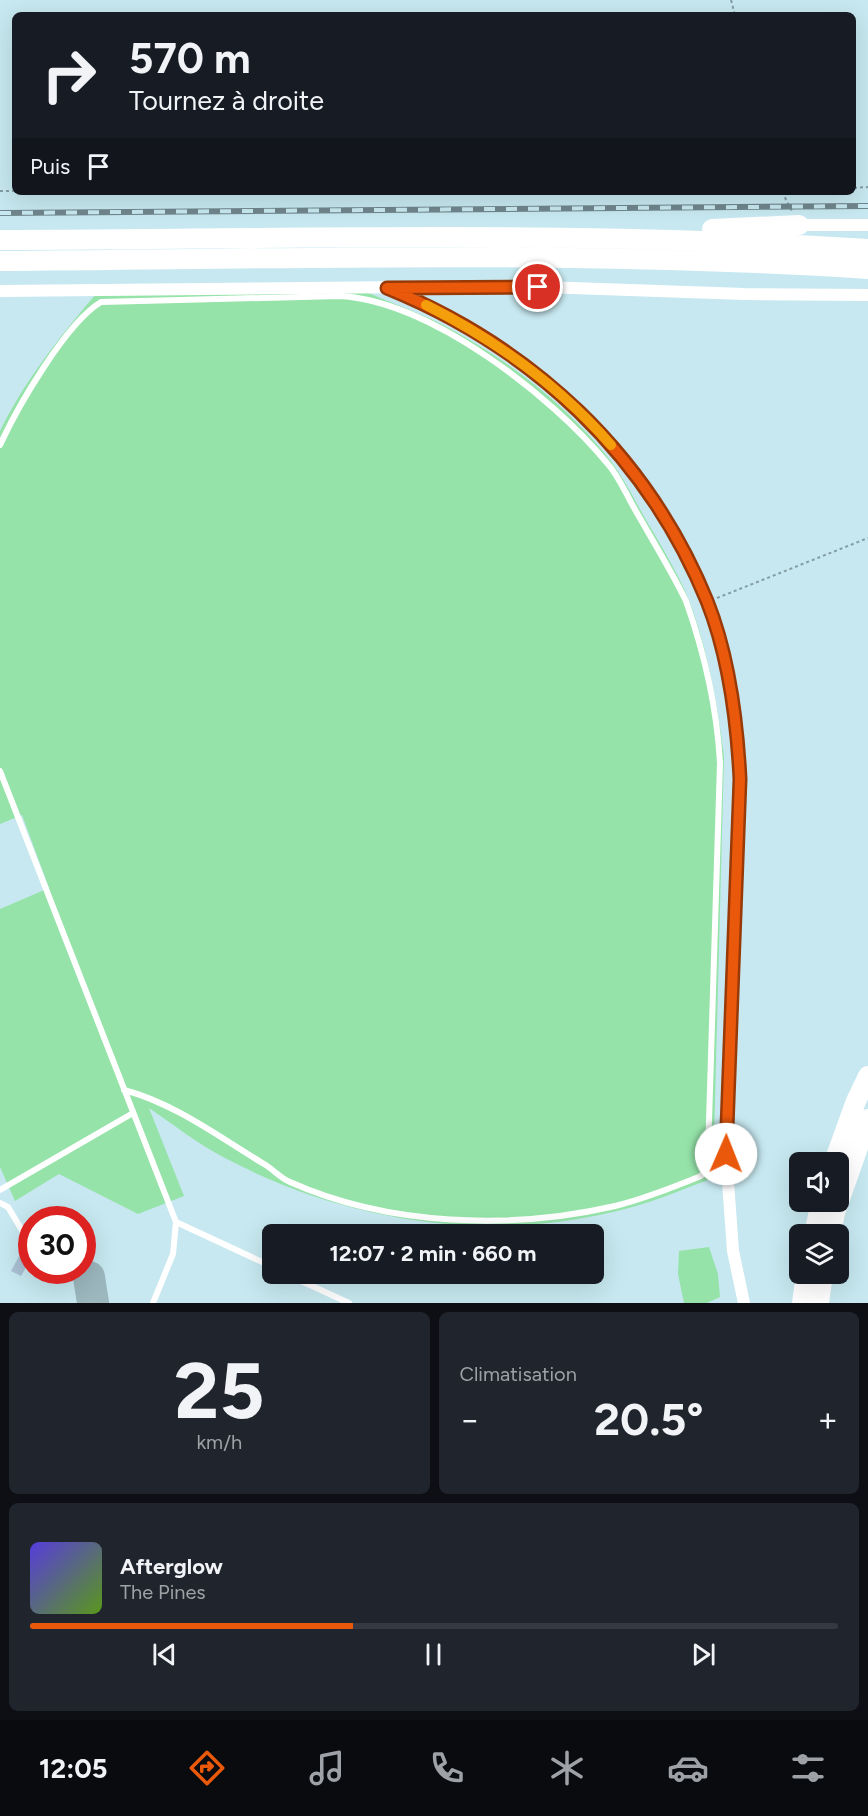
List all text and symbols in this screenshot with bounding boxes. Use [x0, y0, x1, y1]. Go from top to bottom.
text: 570 m [129, 33, 251, 84]
icon: right [30, 36, 108, 114]
text: Tournez à droite [129, 84, 324, 117]
icon: arrive [82, 150, 115, 183]
text: Puis [30, 153, 70, 180]
pin [512, 261, 563, 312]
icon: arrive [521, 270, 554, 303]
position arrow [694, 1122, 758, 1186]
map controls [789, 1152, 849, 1284]
button: sound [789, 1152, 849, 1212]
speed limit sign: 30 [18, 1206, 96, 1284]
button: layers [789, 1224, 849, 1284]
text: 12:07 · 2 min · 660 m [329, 1240, 537, 1267]
text: 25 [174, 1344, 264, 1438]
text: Climatisation [460, 1362, 577, 1386]
text: 20.5° [594, 1392, 704, 1446]
text: − [460, 1400, 480, 1439]
text: + [817, 1400, 838, 1439]
text: km/h [196, 1430, 242, 1454]
text: Afterglow [120, 1553, 223, 1580]
text: The Pines [120, 1580, 206, 1604]
icon: previous [148, 1638, 181, 1671]
icon: pause [417, 1638, 450, 1671]
icon: next [687, 1638, 720, 1671]
icon: directions [186, 1747, 228, 1789]
icon: music [306, 1747, 348, 1789]
icon: phone [426, 1747, 468, 1789]
icon: climate [546, 1747, 588, 1789]
icon: car [667, 1747, 709, 1789]
icon: filters [787, 1747, 829, 1789]
text: 12:05 [39, 1752, 107, 1785]

